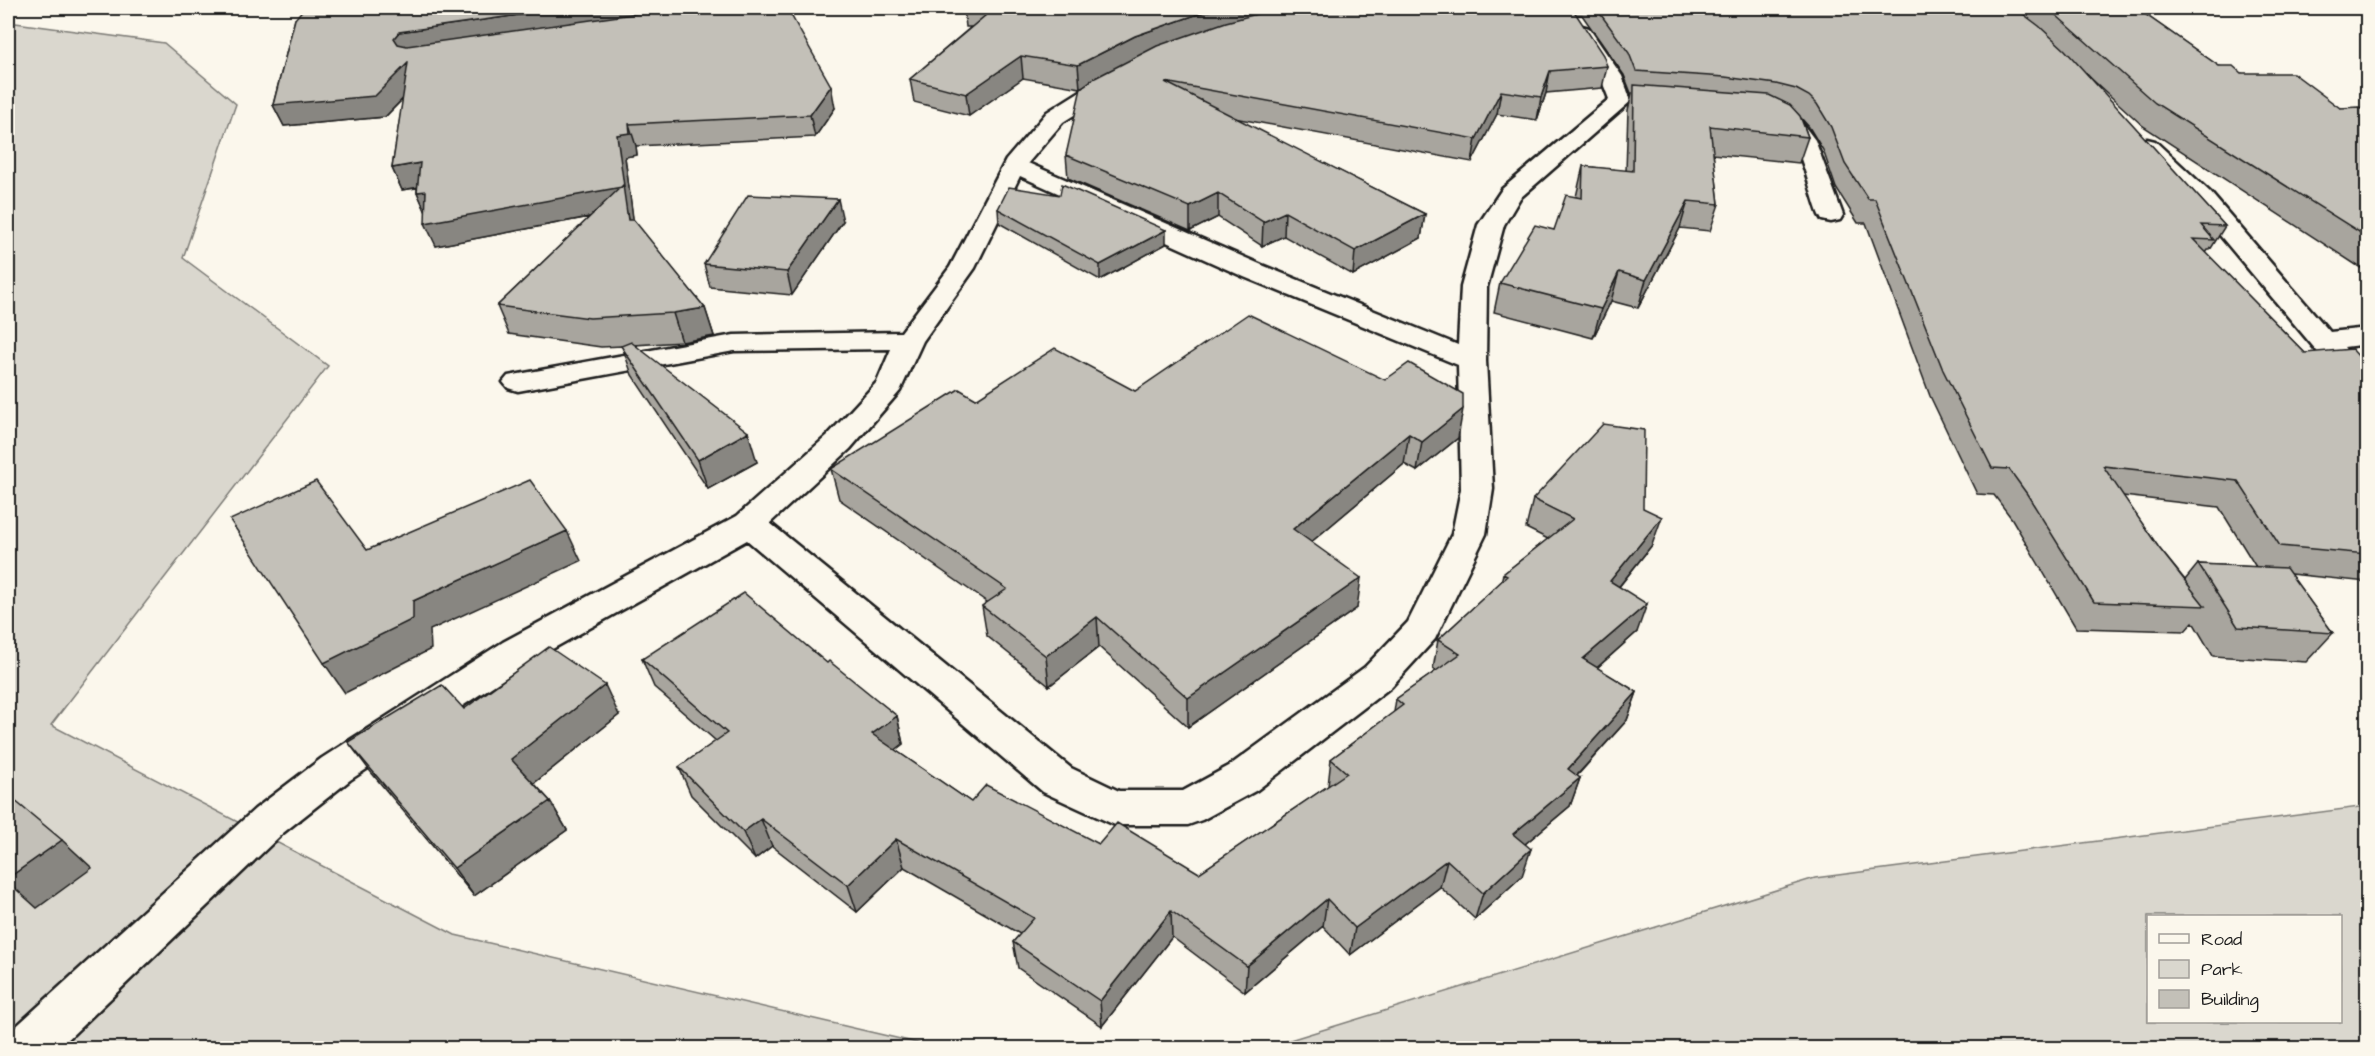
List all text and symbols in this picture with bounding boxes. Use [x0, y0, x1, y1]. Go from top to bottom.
legend [2147, 915, 2342, 1023]
text: Road [2201, 927, 2242, 952]
text: Park [2201, 957, 2243, 982]
text: Building [2201, 987, 2259, 1013]

